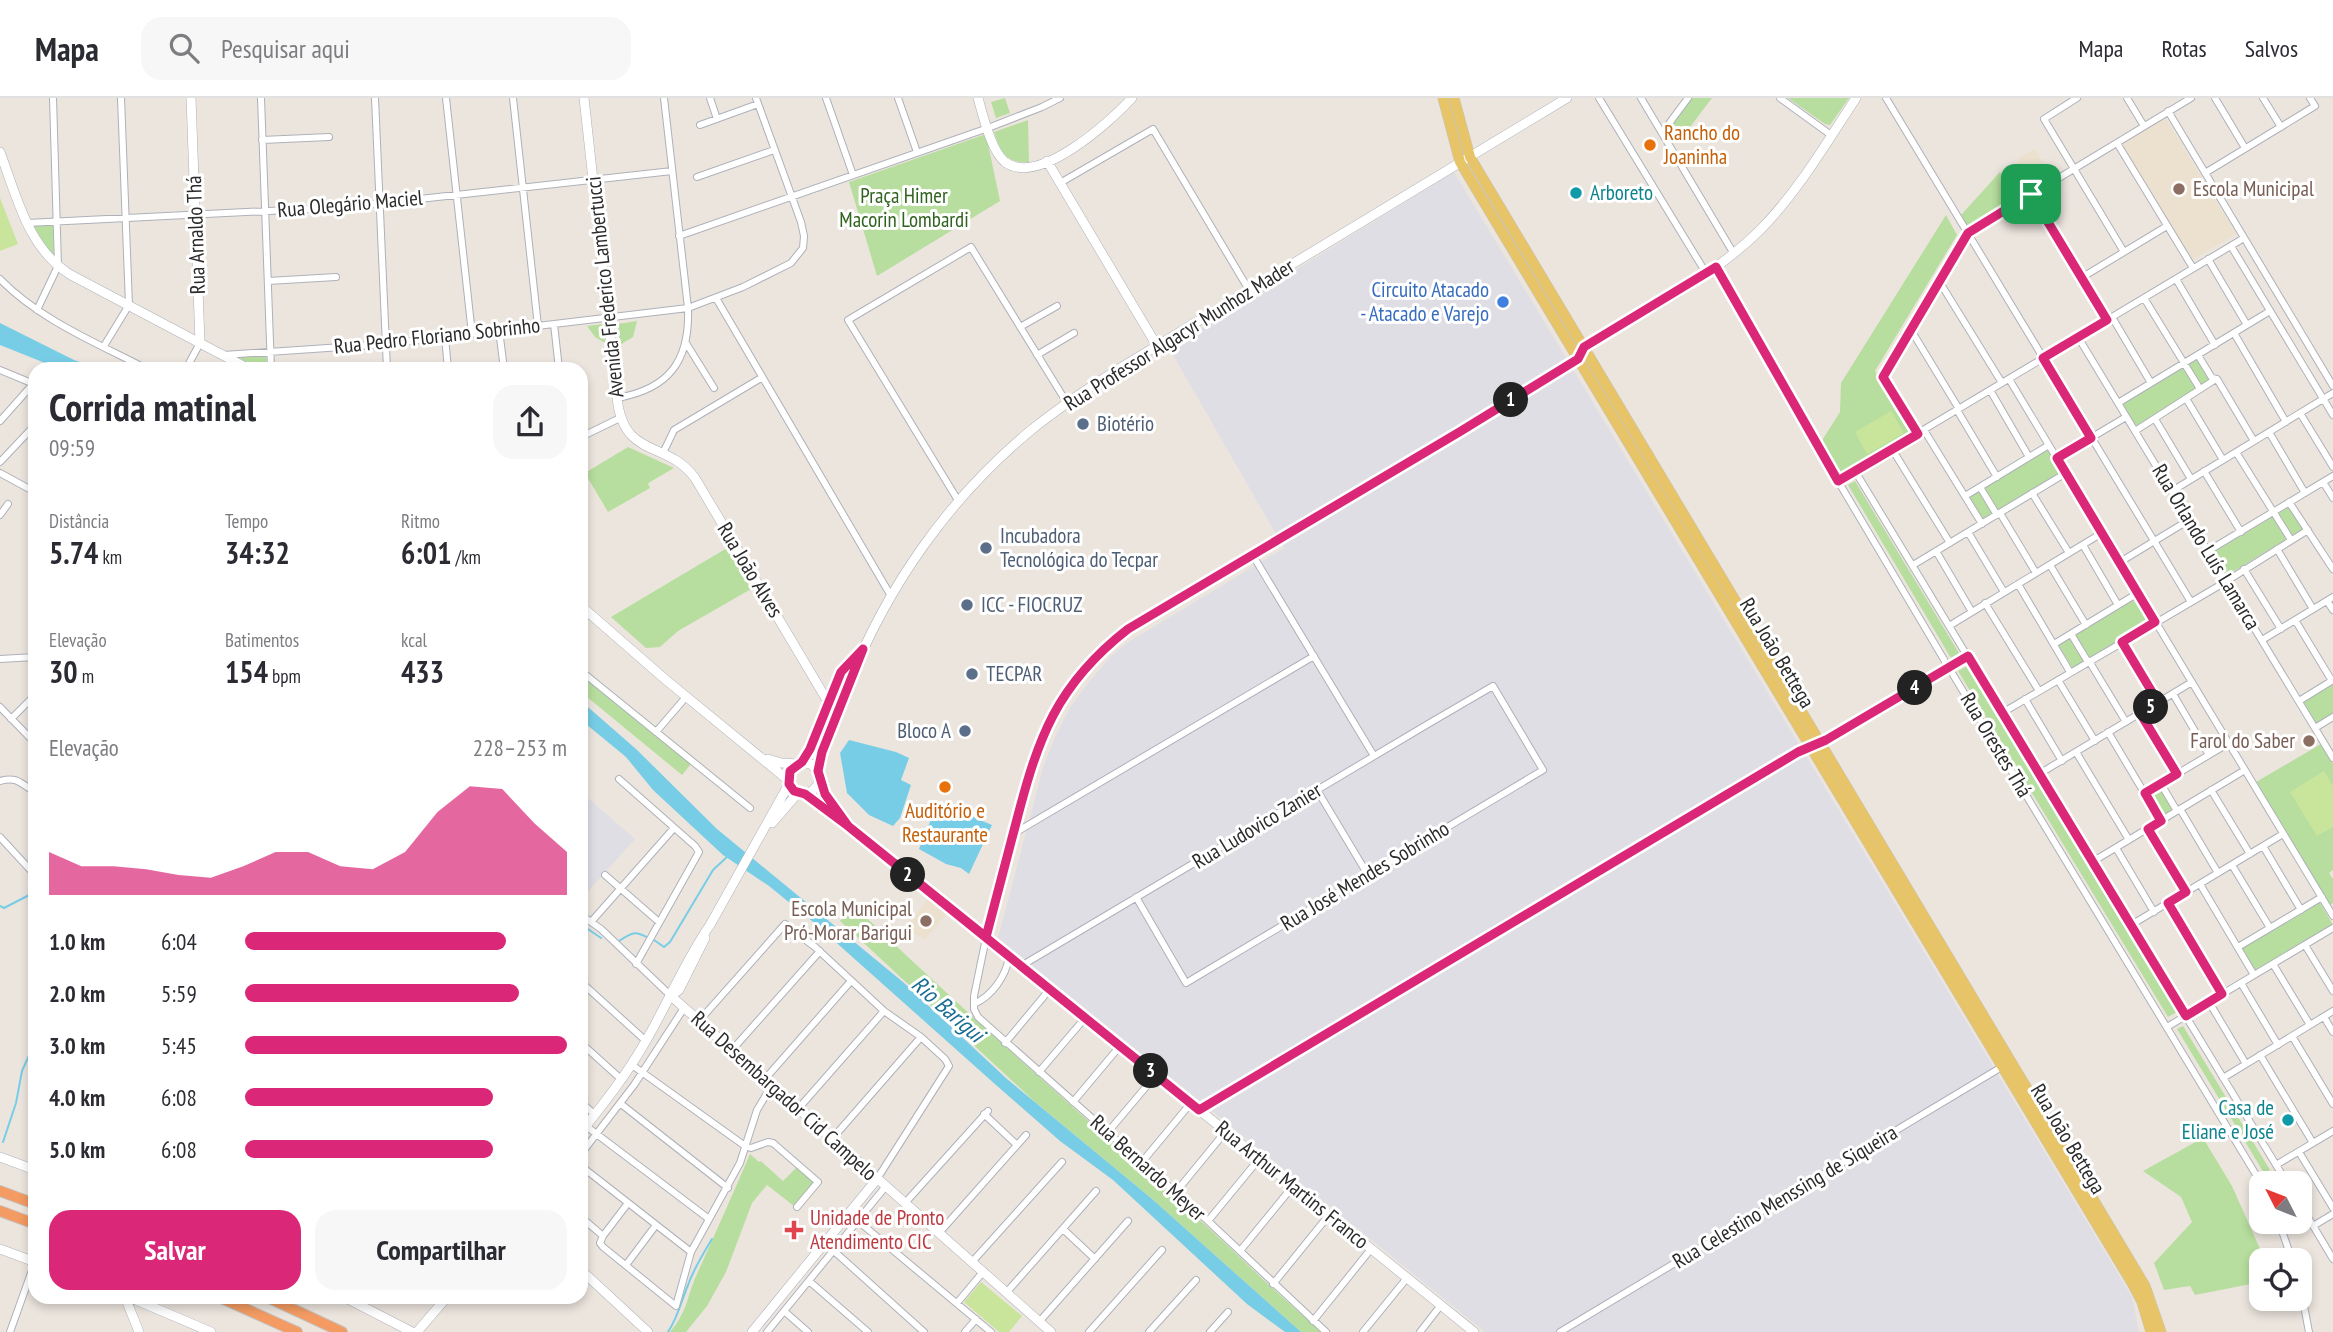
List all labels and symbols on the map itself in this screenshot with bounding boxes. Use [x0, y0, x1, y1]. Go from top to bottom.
place label: Rancho do Joaninha [1663, 119, 1740, 170]
marker: Rancho do Joaninha [1642, 137, 1658, 153]
pin [2001, 164, 2061, 224]
street label: Rua Arnaldo Thá [180, 175, 211, 295]
street label: Avenida Frederico Lambertucci [579, 175, 630, 399]
place label: Escola Municipal [2193, 175, 2314, 202]
place label: Arboreto [1590, 179, 1653, 206]
marker: Escola Municipal [2171, 181, 2187, 197]
park label: Praça Himer Macorin Lombardi [839, 182, 969, 233]
street label: Rua Olegário Maciel [276, 184, 424, 223]
marker: Arboreto [1568, 185, 1584, 201]
street label: Rua Professor Algacyr Munhoz Mader [1059, 252, 1299, 417]
place label: Circuito Atacado - Atacado e Varejo [1360, 276, 1489, 327]
marker: Circuito Atacado - Atacado e Varejo [1495, 294, 1511, 310]
street label: Rua Pedro Floriano Sobrinho [333, 311, 541, 360]
pin: 1 [1494, 382, 1528, 418]
place label: Biotério [1097, 410, 1154, 437]
marker: Biotério [1075, 416, 1091, 432]
street label: Rua Orlando Luís Lamarca [2146, 459, 2267, 635]
street label: Rua João Alves [711, 517, 789, 622]
place label: Incubadora Tecnológica do Tecpar [1000, 522, 1158, 573]
marker: Incubadora Tecnológica do Tecpar [978, 540, 994, 556]
place label: ICC - FIOCRUZ [981, 591, 1082, 618]
street label: Rua João Bettega [1734, 593, 1821, 713]
marker: ICC - FIOCRUZ [959, 597, 975, 613]
place label: TECPAR [986, 660, 1042, 687]
marker: TECPAR [964, 666, 980, 682]
pin: 4 [1898, 670, 1932, 706]
street label: Rua Orestes Thá [1955, 687, 2038, 802]
pin: 5 [2134, 690, 2168, 724]
place label: Bloco A [897, 717, 951, 744]
marker: Bloco A [957, 723, 973, 739]
place label: Farol do Saber [2190, 727, 2295, 754]
marker: Farol do Saber [2301, 733, 2317, 749]
street label: Rua Ludovico Zanier [1187, 776, 1326, 875]
marker: Auditório e Restaurante [937, 779, 953, 795]
place label: Auditório e Restaurante [902, 797, 988, 848]
street label: Rua José Mendes Sobrinho [1275, 815, 1454, 937]
pin: 2 [890, 858, 926, 892]
place label: Escola Municipal Pró-Morar Barigui [784, 895, 912, 946]
marker: Escola Municipal Pró-Morar Barigui [918, 913, 934, 929]
water label: Rio Barigui [906, 969, 993, 1050]
street label: Rua Desembargador Cid Campelo [686, 1005, 883, 1186]
pin: 3 [1134, 1054, 1168, 1088]
street label: Rua João Bettega [2025, 1079, 2112, 1199]
place label: Casa de Eliane e José [2182, 1094, 2274, 1145]
street label: Rua Bernardo Meyer [1085, 1109, 1212, 1227]
marker: Casa de Eliane e José [2280, 1112, 2296, 1128]
street label: Rua Arthur Martins Franco [1210, 1115, 1374, 1255]
street label: Rua Celestino Menssing de Siqueira [1667, 1119, 1902, 1274]
north arrow [2249, 1171, 2312, 1234]
place label: Unidade de Pronto Atendimento CIC [810, 1204, 944, 1255]
marker: Unidade de Pronto Atendimento CIC [784, 1220, 804, 1240]

